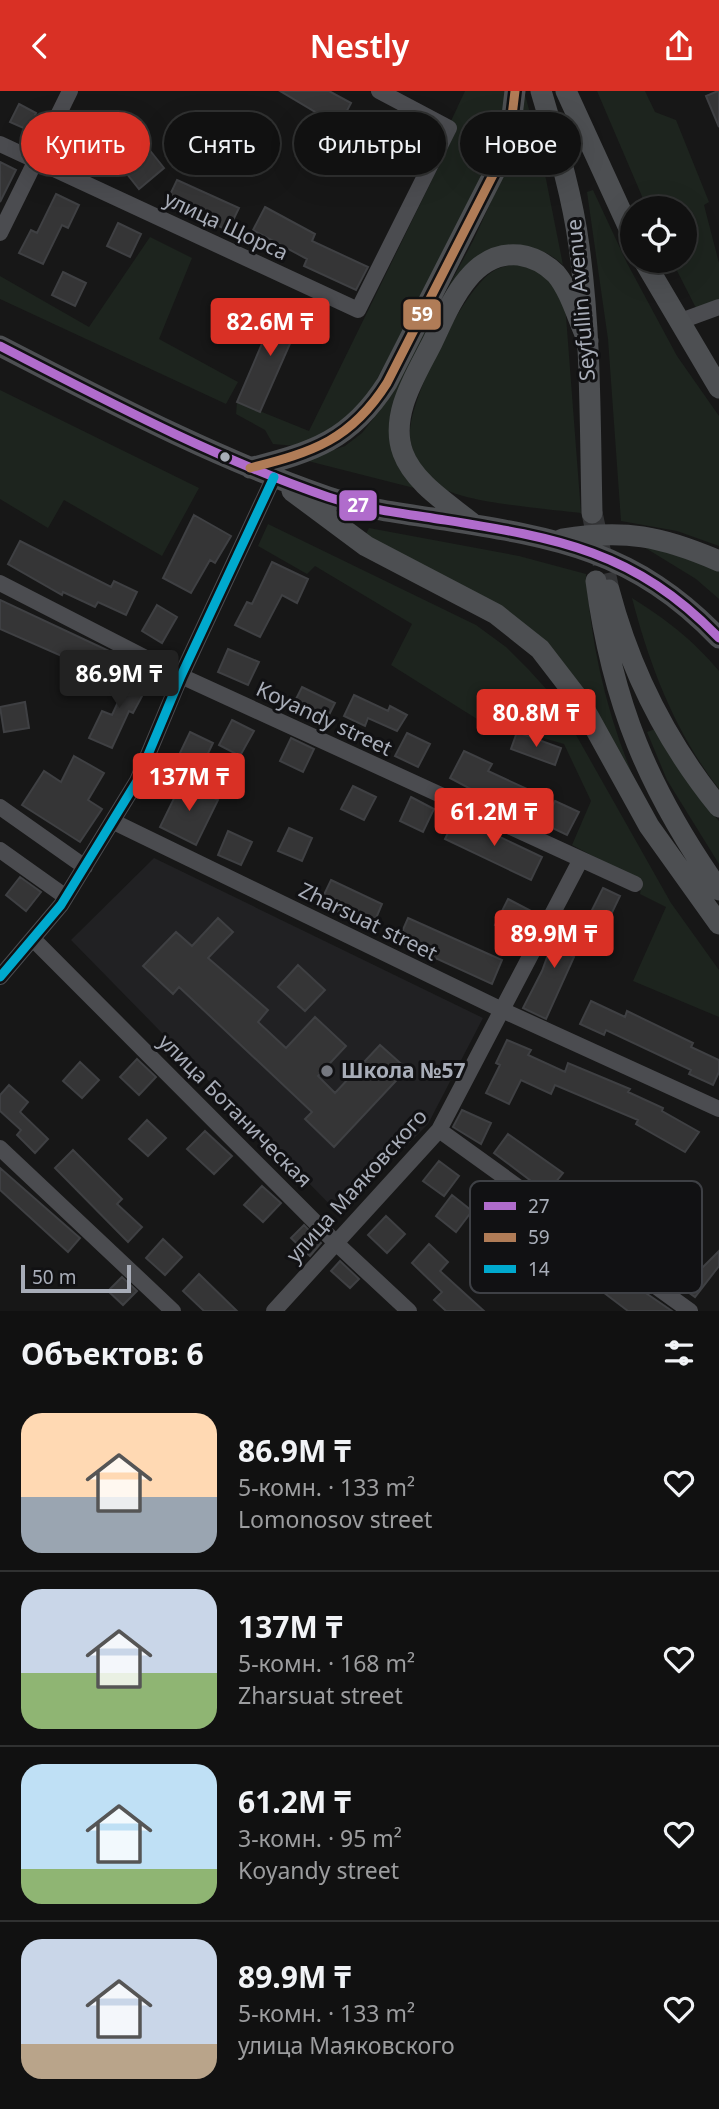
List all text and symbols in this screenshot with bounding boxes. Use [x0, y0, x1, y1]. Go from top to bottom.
text: Nestly [310, 24, 409, 67]
icon: back [21, 27, 59, 65]
icon: share [660, 27, 698, 65]
chip: Купить [21, 112, 150, 175]
chip: Снять [164, 112, 280, 175]
chip: Фильтры [294, 112, 446, 175]
chip: Новое [460, 112, 581, 175]
street label: улица Щорса [160, 184, 293, 266]
map controls [620, 196, 697, 273]
button: locate [620, 196, 697, 273]
street label: Seyfullin Avenue [559, 218, 601, 382]
line badge: 59 [402, 298, 442, 331]
pin: 82.6M ₸ [205, 299, 335, 358]
text: 59 [411, 301, 433, 327]
text: 82.6M ₸ [227, 305, 313, 337]
unlabelled marker [218, 450, 232, 464]
line badge: 27 [338, 489, 378, 522]
text: 27 [347, 492, 369, 518]
pin: 86.9M ₸ [54, 651, 184, 710]
text: 86.9M ₸ [76, 657, 162, 689]
street label: Koyandy street [252, 674, 397, 762]
pin: 80.8M ₸ [471, 689, 601, 749]
text: 80.8M ₸ [493, 696, 579, 728]
pin: 137M ₸ [132, 753, 246, 813]
text: 137M ₸ [149, 760, 229, 792]
pin: 61.2M ₸ [429, 789, 559, 848]
text: 61.2M ₸ [451, 795, 537, 827]
street label: Zharsuat street [295, 876, 443, 967]
pin: 89.9M ₸ [489, 911, 619, 970]
text: 89.9M ₸ [511, 917, 597, 949]
street label: улица Ботаническая [153, 1027, 319, 1193]
place label: Школа №57 [341, 1056, 466, 1084]
marker: Школа №57 [319, 1063, 335, 1079]
street label: улица Маяковского [280, 1102, 433, 1268]
legend [470, 1181, 702, 1293]
text: 27 [528, 1193, 550, 1219]
text: 59 [528, 1224, 550, 1250]
text: 14 [528, 1256, 550, 1282]
scale bar [21, 1262, 131, 1294]
text: 50 m [32, 1264, 76, 1290]
text: Объектов: 6 [21, 1333, 204, 1374]
icon: filters [660, 1334, 698, 1372]
text: 86.9M ₸ [238, 1430, 351, 1471]
icon: home [77, 1441, 161, 1525]
icon: heart [660, 1464, 698, 1502]
text: 5-комн. · 133 m² [238, 1471, 415, 1503]
text: Lomonosov street [238, 1503, 432, 1535]
text: 137M ₸ [238, 1606, 343, 1647]
icon: home [77, 1617, 161, 1701]
icon: heart [660, 1640, 698, 1678]
text: 5-комн. · 168 m² [238, 1647, 415, 1679]
text: Zharsuat street [238, 1679, 403, 1711]
text: 61.2M ₸ [238, 1781, 351, 1822]
icon: home [77, 1792, 161, 1876]
icon: heart [660, 1815, 698, 1853]
text: 3-комн. · 95 m² [238, 1822, 402, 1854]
text: Koyandy street [238, 1854, 399, 1886]
text: 89.9M ₸ [238, 1956, 351, 1997]
icon: home [77, 1967, 161, 2051]
icon: heart [660, 1990, 698, 2028]
text: 5-комн. · 133 m² [238, 1997, 415, 2029]
text: улица Маяковского [238, 2029, 455, 2061]

